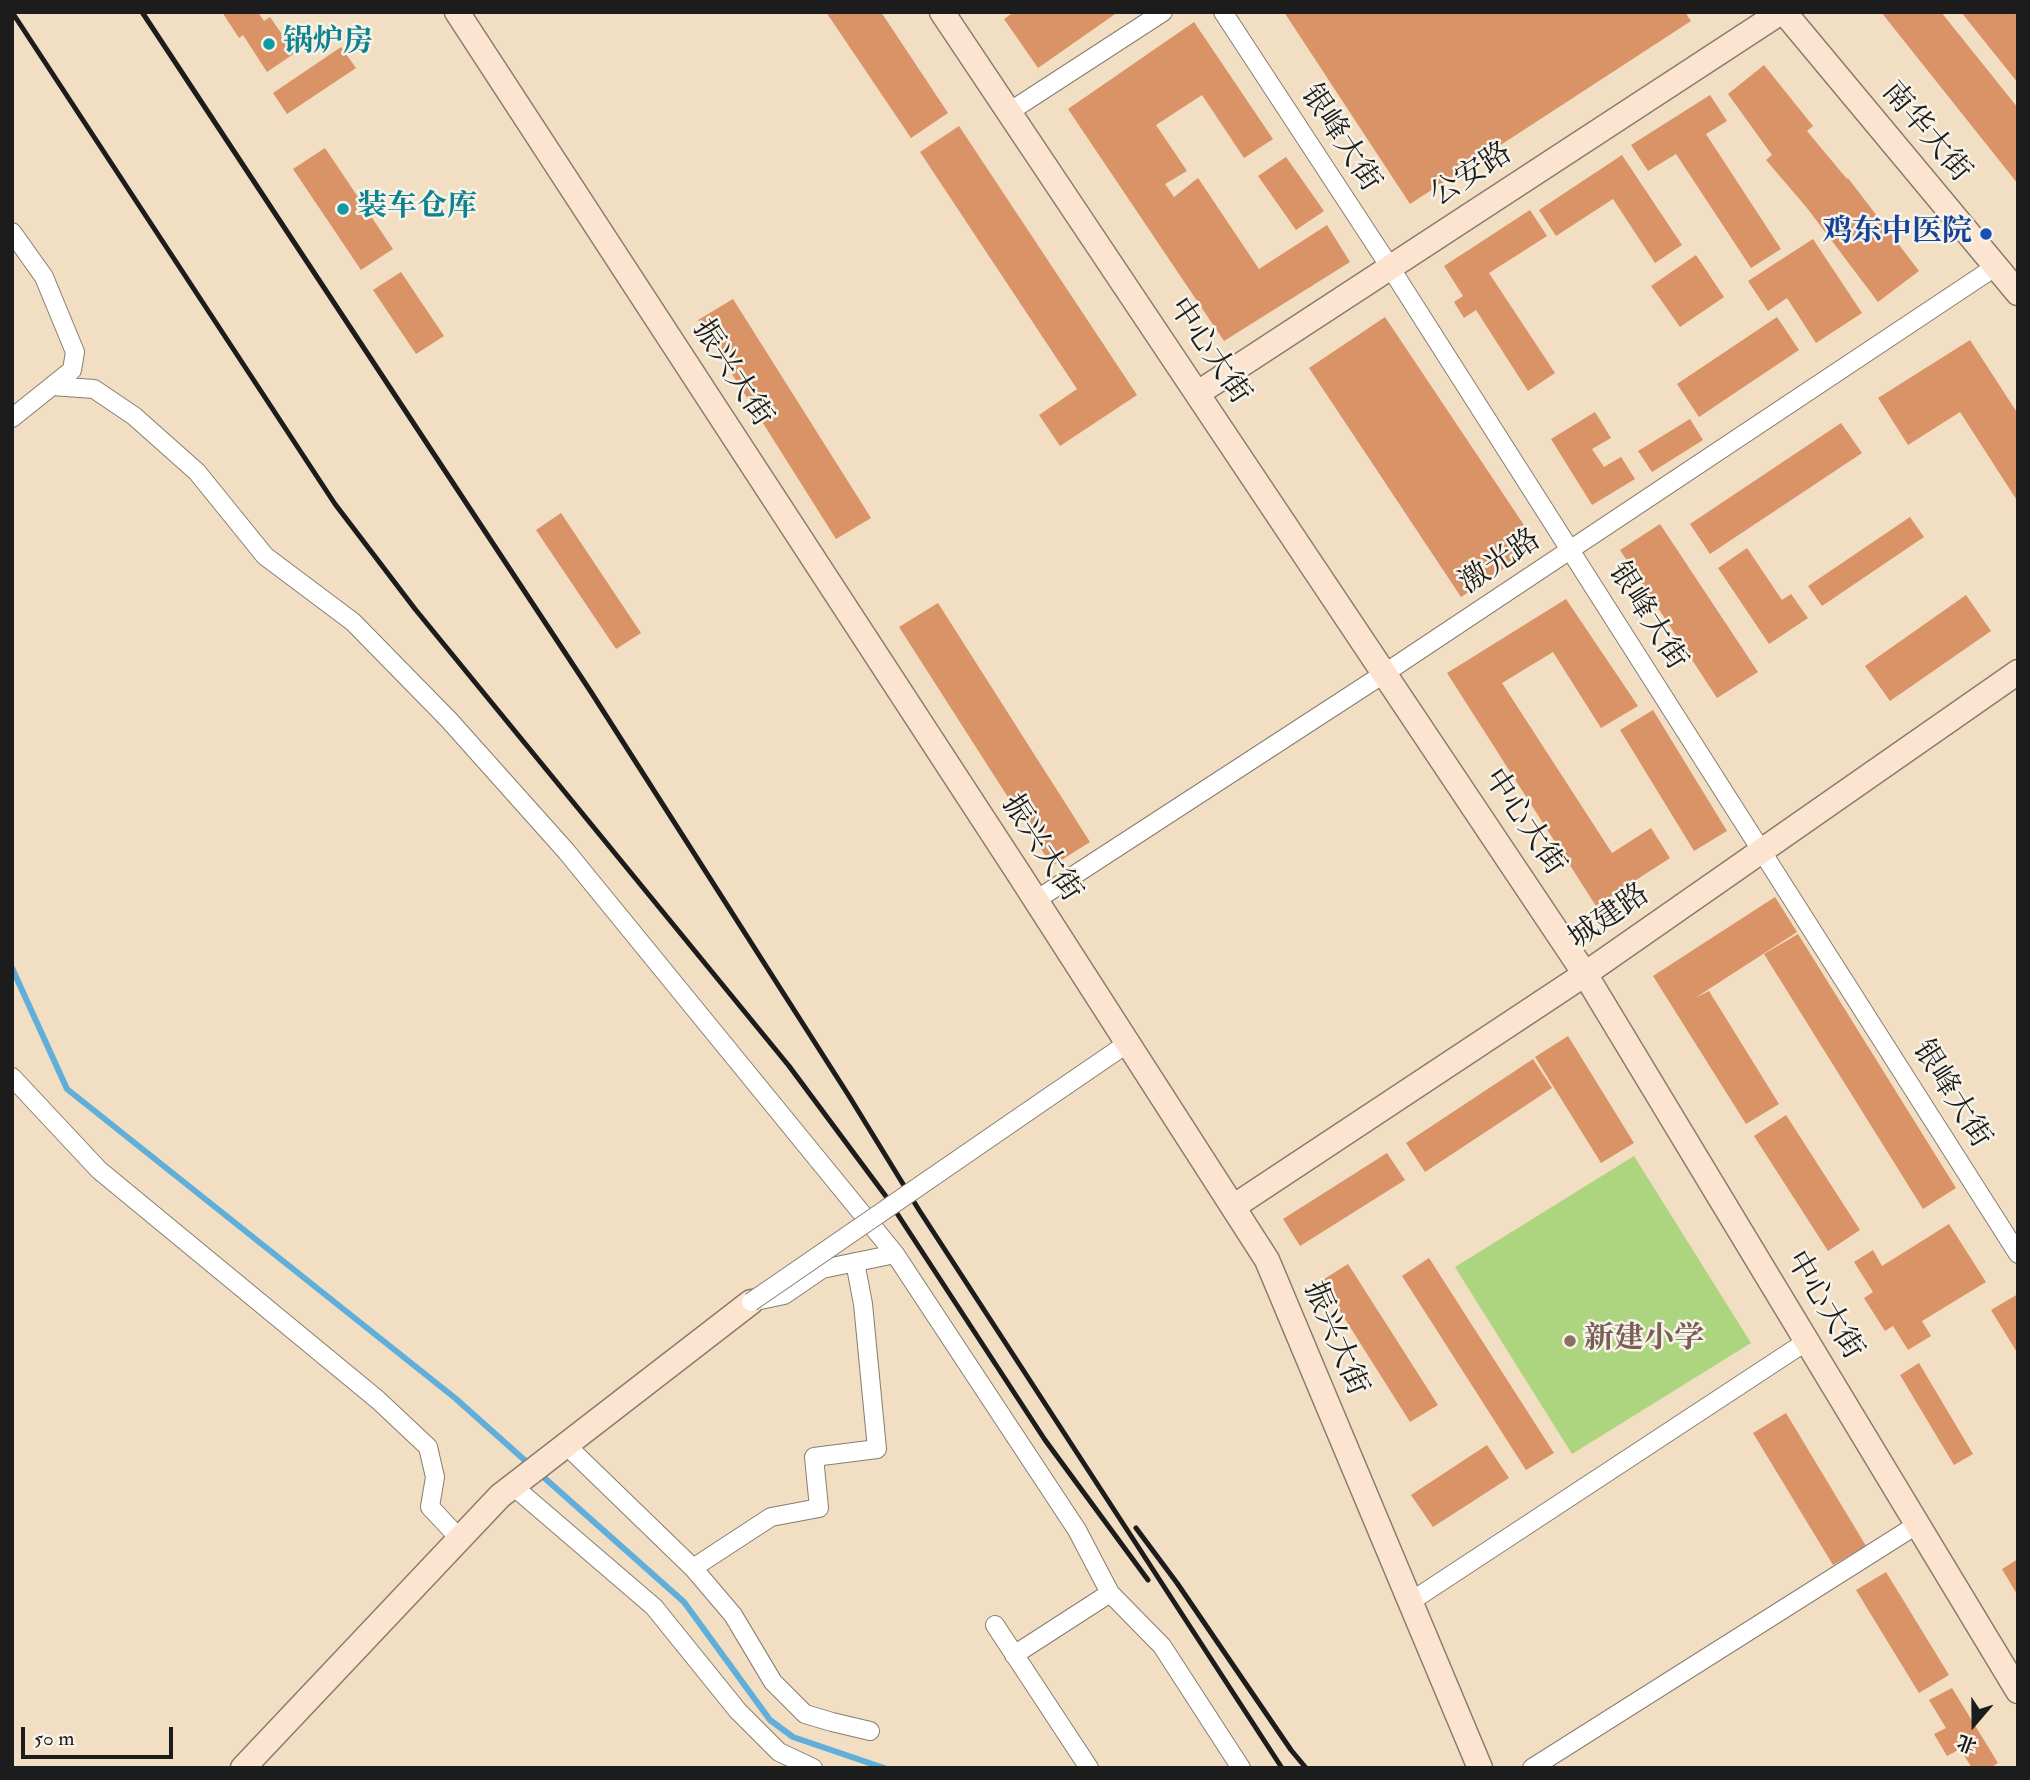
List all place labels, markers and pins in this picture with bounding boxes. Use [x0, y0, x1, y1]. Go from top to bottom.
place label: 锅炉房 [283, 26, 373, 62]
marker: 锅炉房 [261, 36, 277, 52]
place label: 装车仓库 [357, 191, 477, 227]
marker: 装车仓库 [335, 201, 351, 217]
place label: 鸡东中医院 [1822, 216, 1972, 252]
marker: 鸡东中医院 [1978, 226, 1994, 242]
place label: 新建小学 [1584, 1323, 1704, 1359]
marker: 新建小学 [1562, 1333, 1578, 1349]

